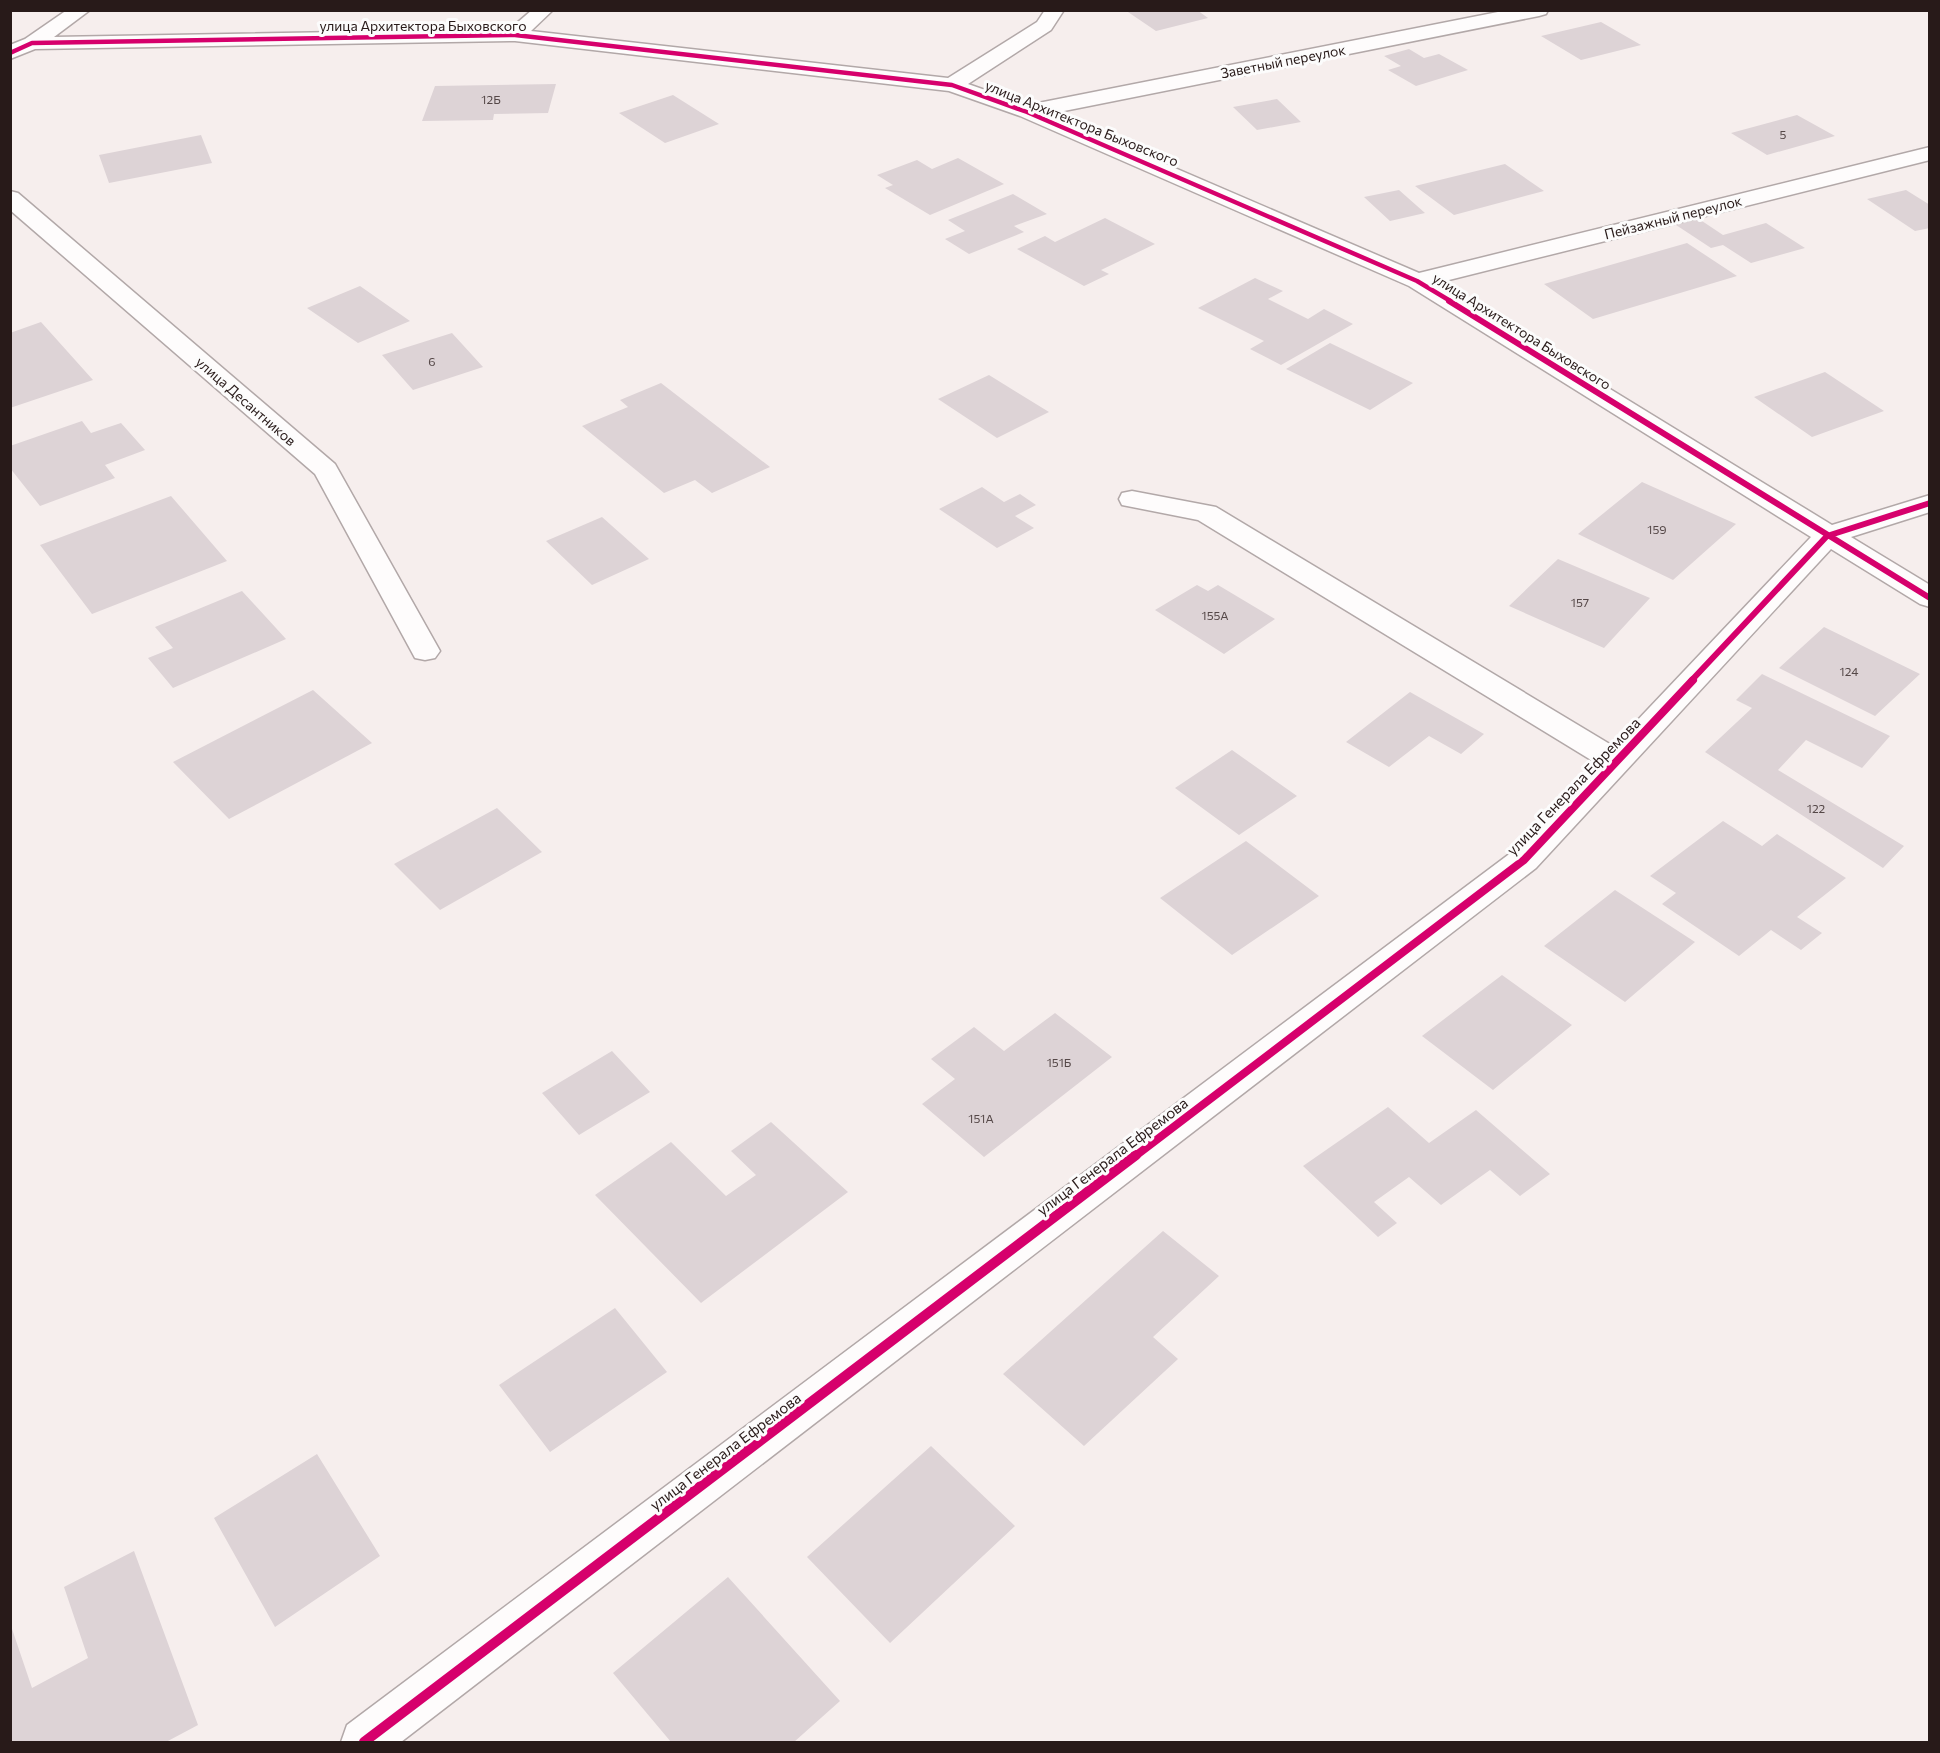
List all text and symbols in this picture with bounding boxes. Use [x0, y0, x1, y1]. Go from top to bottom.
street label: улица Архитектора Быховского [319, 17, 527, 34]
street label: Заветный переулок [1219, 40, 1347, 81]
street label: улица Архитектора Быховского [983, 76, 1181, 170]
house number: 12Б [481, 92, 501, 106]
house number: 5 [1780, 127, 1787, 141]
street label: Пейзажный переулок [1602, 192, 1744, 242]
street label: улица Архитектора Быховского [1430, 269, 1614, 393]
street label: улица Десантников [192, 353, 300, 449]
house number: 6 [428, 354, 436, 368]
house number: 159 [1647, 522, 1667, 536]
house number: 157 [1571, 595, 1589, 609]
house number: 155А [1202, 608, 1228, 622]
house number: 124 [1840, 664, 1858, 678]
street label: улица Генерала Ефремова [1503, 713, 1643, 859]
house number: 122 [1807, 801, 1826, 815]
house number: 151Б [1047, 1055, 1072, 1069]
street label: улица Генерала Ефремова [1033, 1093, 1191, 1219]
house number: 151А [968, 1111, 994, 1125]
street label: улица Генерала Ефремова [646, 1388, 804, 1514]

